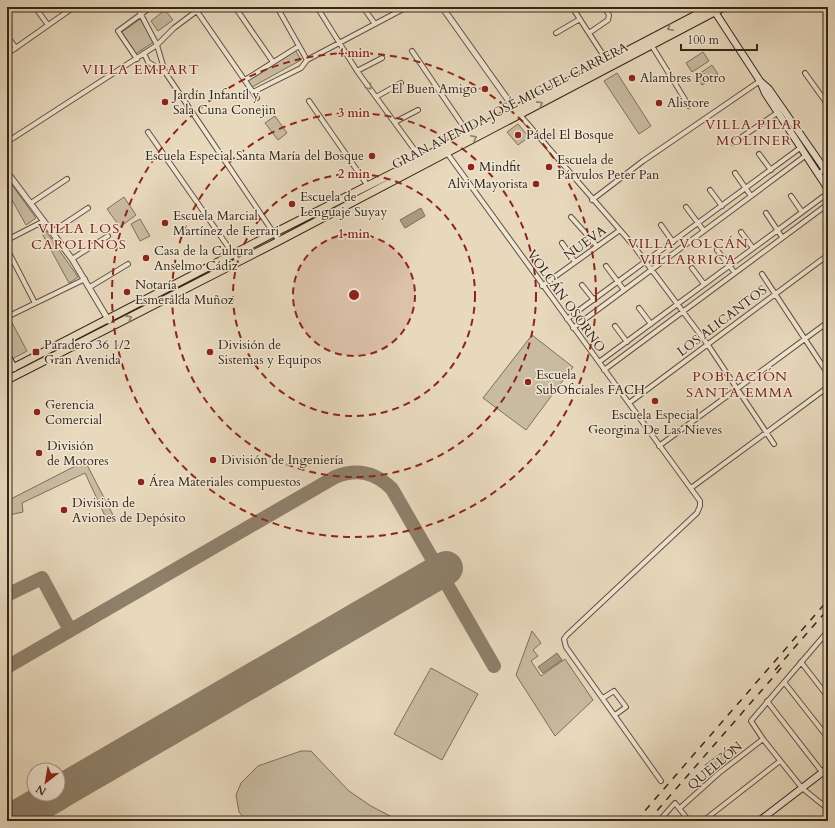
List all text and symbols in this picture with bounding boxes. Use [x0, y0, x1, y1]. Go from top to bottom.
one-way arrow [667, 23, 674, 31]
scale bar [681, 26, 757, 52]
text: 100 m [687, 32, 720, 48]
street label: GRAN AVENIDA JOSÉ MIGUEL CARRERA [389, 38, 632, 174]
text: 4 min [338, 45, 370, 61]
district label: VILLA EMPART [82, 60, 200, 79]
place label: Alambres Potro [640, 69, 725, 87]
marker: Alambres Potro [627, 73, 637, 83]
place label: El Buen Amigo [391, 80, 477, 98]
one-way arrow [364, 82, 371, 89]
marker: El Buen Amigo [480, 84, 490, 94]
place label: Jardín Infantíl y Sala Cuna Conejin [171, 86, 277, 119]
place label: Alistore [667, 94, 709, 112]
marker: Jardín Infantíl y Sala Cuna Conejin [160, 97, 170, 107]
marker: Alistore [654, 98, 664, 108]
one-way arrow [536, 101, 544, 109]
text: 3 min [338, 105, 370, 121]
district label: VILLA PILAR MOLINER [705, 115, 803, 150]
place label: Pádel El Bosque [526, 126, 614, 144]
marker: Pádel El Bosque [513, 130, 523, 140]
one-way arrow [470, 135, 478, 143]
place label: Escuela Especial Santa María del Bosque [145, 147, 364, 165]
marker: Escuela Especial Santa María del Bosque [367, 151, 377, 161]
place label: Escuela de Párvulos Peter Pan [557, 151, 660, 184]
place label: Mindfit [479, 158, 521, 176]
marker: Mindfit [466, 162, 476, 172]
marker: Escuela de Párvulos Peter Pan [544, 162, 554, 172]
text: 2 min [338, 166, 370, 182]
place label: Alvi Mayorista [447, 175, 528, 193]
marker: Alvi Mayorista [531, 179, 541, 189]
place label: Escuela de Lenguaje Suyay [300, 188, 387, 221]
marker: Escuela de Lenguaje Suyay [287, 199, 297, 209]
place label: Escuela Marcial Martínez de Ferrari [173, 207, 279, 240]
marker: Escuela Marcial Martínez de Ferrari [160, 218, 170, 228]
district label: VILLA LOS CAROLINOS [31, 219, 127, 254]
street label: NUEVA [560, 221, 611, 265]
text: 1 min [338, 226, 370, 242]
district label: VILLA VOLCÁN VILLARRICA [627, 234, 749, 269]
place label: Casa de la Cultura Anselmo Cádiz [154, 242, 254, 275]
street label: VOLCÁN OSORNO [523, 246, 609, 356]
marker: Casa de la Cultura Anselmo Cádiz [141, 253, 151, 263]
place label: Notaría Esmeralda Muñoz [135, 276, 234, 309]
street label: LOS ALICANTOS [673, 281, 771, 361]
marker: Notaría Esmeralda Muñoz [122, 287, 132, 297]
centre of rings [347, 288, 361, 302]
one-way arrow [125, 315, 132, 323]
place label: Paradero 36 1/2 Gran Avenida [44, 336, 130, 369]
place label: División de Sistemas y Equipos [218, 336, 321, 369]
marker: Paradero 36 1/2 Gran Avenida [31, 347, 41, 357]
marker: División de Sistemas y Equipos [205, 347, 215, 357]
place label: Escuela SubOficiales FACH [536, 366, 645, 399]
district label: POBLACIÓN SANTA EMMA [686, 367, 794, 402]
marker: Escuela SubOficiales FACH [523, 377, 533, 387]
place label: Gerencia Comercial [45, 396, 103, 429]
marker: Escuela Especial Georgina De Las Nieves [650, 396, 660, 406]
place label: Escuela Especial Georgina De Las Nieves [588, 406, 722, 439]
marker: Gerencia Comercial [32, 407, 42, 417]
place label: División de Motores [47, 437, 109, 470]
marker: División de Motores [34, 448, 44, 458]
place label: División de Ingeniería [221, 451, 344, 469]
marker: División de Ingeniería [208, 455, 218, 465]
place label: Área Materiales compuestos [149, 473, 301, 491]
marker: Área Materiales compuestos [136, 477, 146, 487]
place label: División de Aviones de Depósito [72, 494, 186, 527]
marker: División de Aviones de Depósito [59, 505, 69, 515]
street label: QUELLÓN [684, 738, 746, 794]
north arrow [26, 762, 66, 802]
text: N [33, 781, 49, 799]

